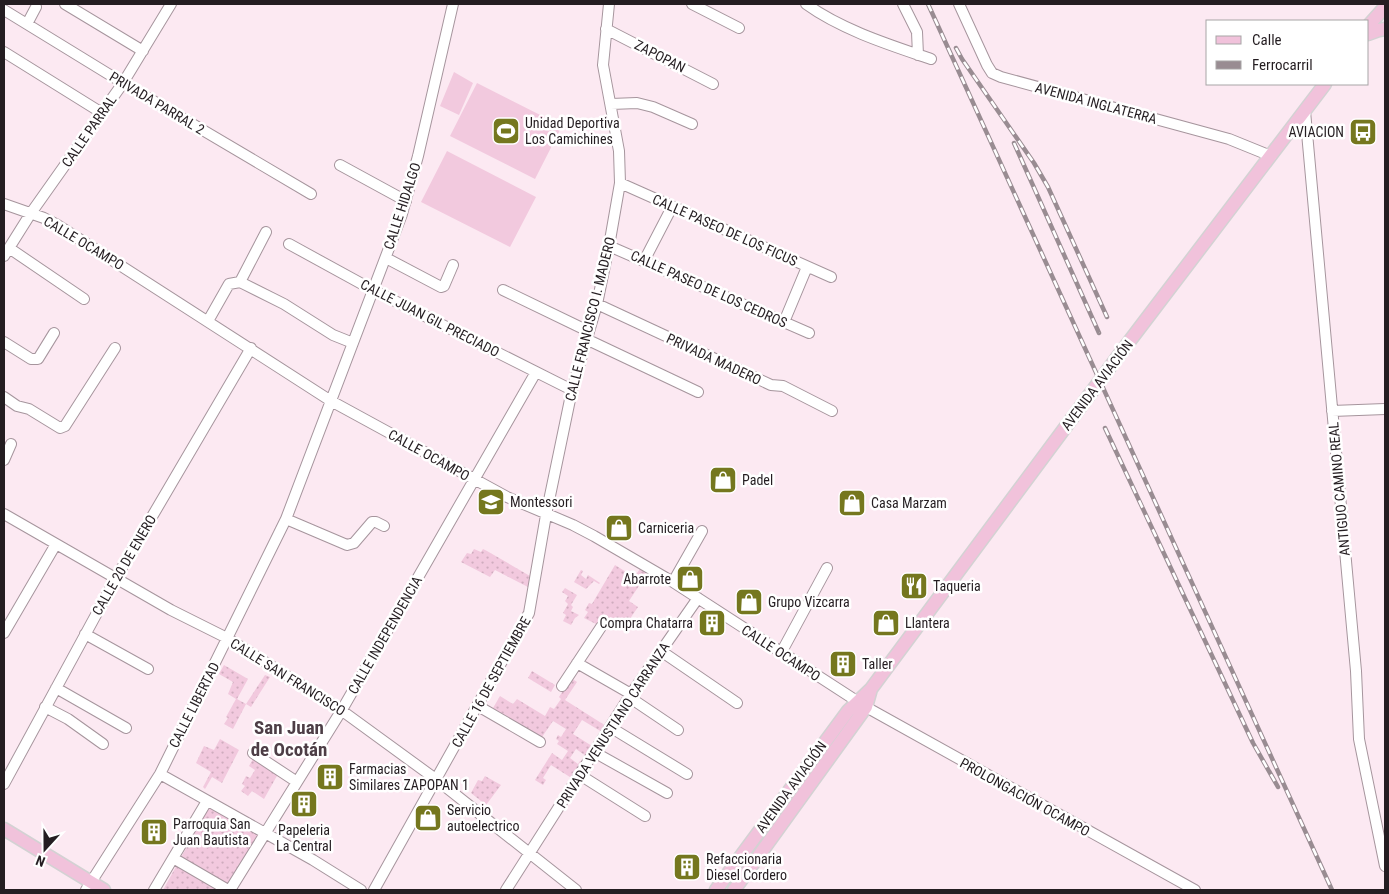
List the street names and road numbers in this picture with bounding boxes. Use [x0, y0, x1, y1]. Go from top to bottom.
street label: ZAPOPAN [632, 36, 688, 76]
street label: PRIVADA PARRAL 2 [107, 68, 207, 138]
street label: AVENIDA INGLATERRA [1033, 79, 1159, 127]
street label: CALLE PARRAL [58, 92, 120, 170]
street label: CALLE HIDALGO [380, 160, 424, 252]
street label: CALLE PASEO DE LOS FICUS [650, 191, 800, 269]
street label: CALLE OCAMPO [41, 213, 127, 273]
street label: CALLE FRANCISCO I. MADERO [562, 235, 618, 403]
street label: CALLE PASEO DE LOS CEDROS [628, 247, 790, 331]
street label: CALLE JUAN GIL PRECIADO [358, 276, 502, 360]
street label: PRIVADA MADERO [664, 330, 764, 388]
street label: AVENIDA AVIACIÓN [1057, 336, 1136, 433]
street label: ANTIGUO CAMINO REAL [1325, 421, 1353, 557]
street label: CALLE OCAMPO [385, 426, 473, 484]
street label: CALLE 20 DE ENERO [89, 512, 159, 618]
street label: CALLE INDEPENDENCIA [345, 573, 425, 697]
street label: CALLE 16 DE SEPTIEMBRE [448, 614, 534, 750]
street label: CALLE OCAMPO [739, 622, 823, 684]
street label: CALLE SAN FRANCISCO [227, 635, 349, 719]
street label: PRIVADA VENUSTIANO CARRANZA [553, 639, 673, 811]
street label: CALLE LIBERTAD [166, 660, 222, 750]
street label: AVENIDA AVIACIÓN [752, 738, 830, 836]
street label: PROLONGACIÓN OCAMPO [957, 754, 1093, 839]

